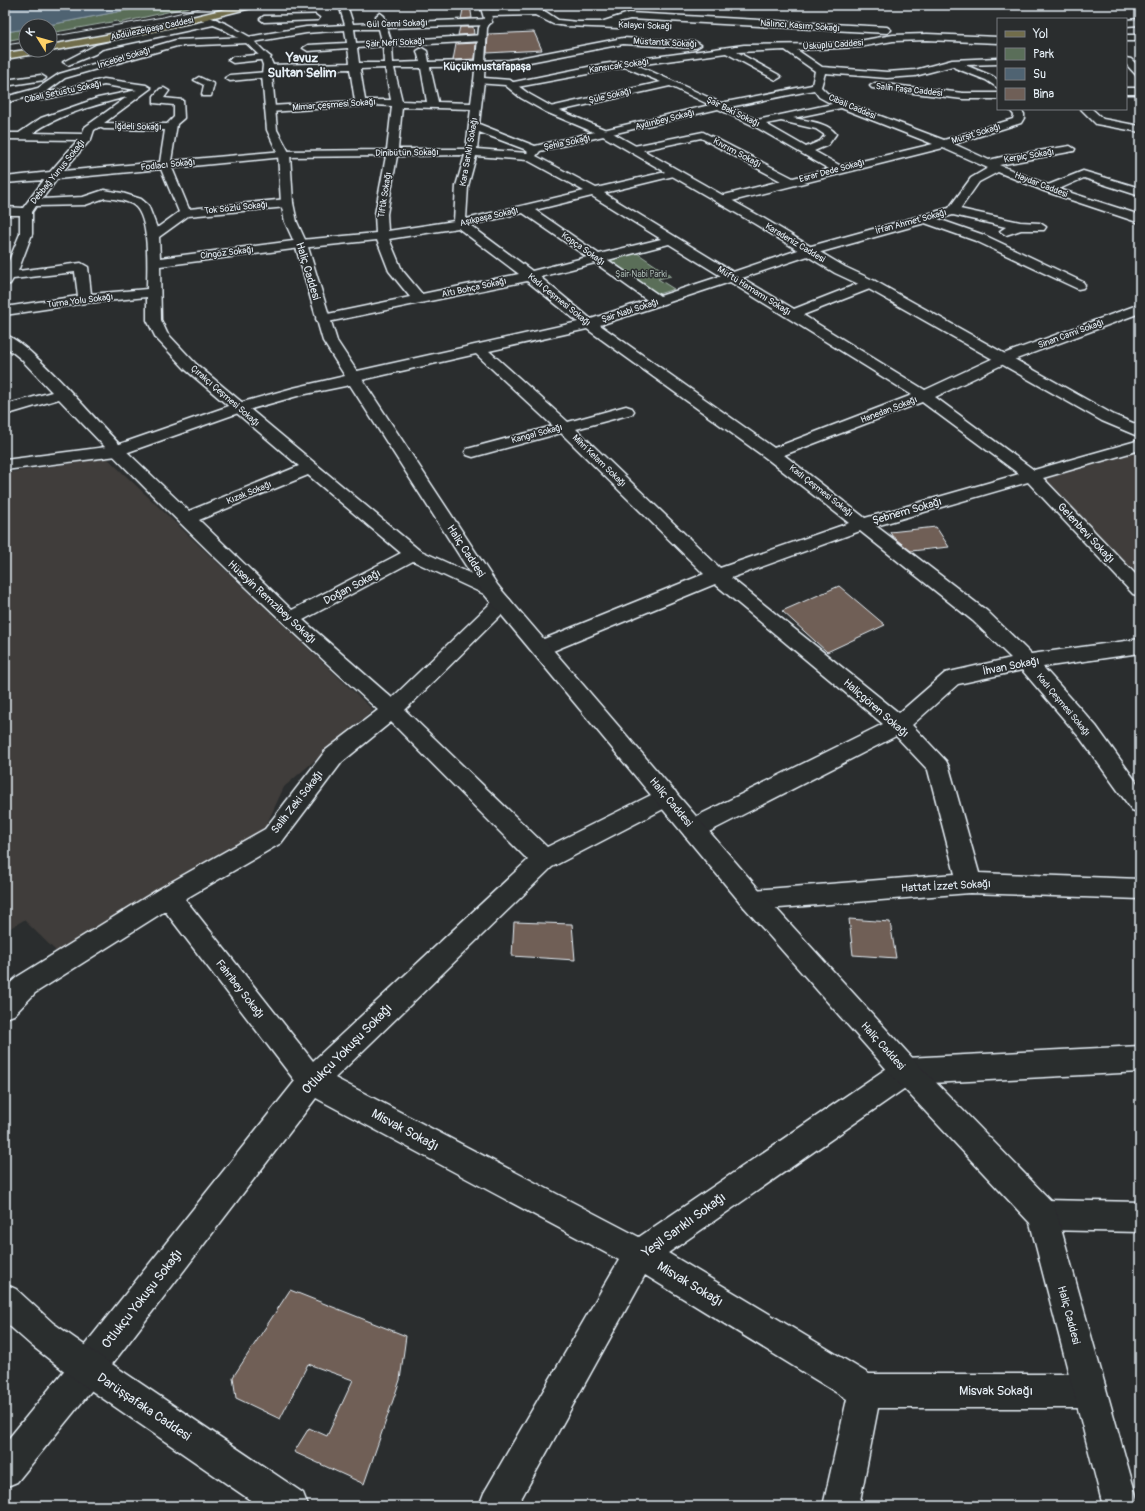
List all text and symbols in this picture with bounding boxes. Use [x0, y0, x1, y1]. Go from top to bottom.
street label: Abdülezelpaşa Caddesi [110, 15, 195, 43]
street label: Gül Cami Sokağı [366, 17, 428, 31]
north arrow [18, 18, 58, 58]
street label: Nalıncı Kasım Sokağı [760, 18, 840, 34]
legend [997, 18, 1127, 110]
street label: Kalaycı Sokağı [618, 20, 672, 32]
text: K [23, 25, 38, 39]
text: Yol [1032, 27, 1048, 42]
street label: Şair Nefi Sokağı [365, 36, 425, 50]
street label: Müstantik Sokağı [633, 36, 697, 50]
street label: Üsküplü Caddesi [803, 37, 864, 53]
street label: İncebel Sokağı [96, 45, 152, 71]
text: Park [1033, 47, 1054, 62]
district label: Yavuz Sultan Selim [268, 50, 337, 81]
street label: Kansıcak Sokağı [588, 56, 650, 76]
district label: Küçükmustafapaşa [443, 60, 531, 73]
text: Su [1033, 67, 1046, 82]
street label: Cibali Setüstü Sokağı [23, 78, 103, 106]
street label: Salih Paşa Caddesi [875, 81, 943, 99]
street label: Şule Sokağı [588, 86, 632, 106]
text: Bina [1033, 87, 1055, 102]
street label: Cibali Caddesi [827, 92, 878, 122]
street label: Şair Baki Sokağı [705, 94, 761, 130]
street label: Mimar çeşmesi Sokağı [292, 97, 376, 113]
street label: Aydınbey Sokağı [634, 107, 696, 133]
street label: Kara Sarıklı Sokağı [458, 117, 480, 187]
street label: İğdeli Sokağı [114, 121, 162, 133]
street label: Mürşit Sokağı [950, 121, 1002, 147]
street label: Şehla Sokağı [543, 133, 591, 153]
street label: Kıvrım Sokağı [711, 136, 763, 170]
street label: Debbağ Yunus Sokağı [29, 137, 87, 207]
street label: Dinibütün Sokağı [375, 147, 439, 159]
street label: Kerpiç Sokağı [1003, 147, 1055, 165]
street label: Fodlacı Sokağı [140, 157, 196, 173]
street label: Esrar Dede Sokağı [798, 157, 866, 185]
street label: Haydar Caddesi [1013, 170, 1070, 200]
street label: Tiftik Sokağı [376, 171, 394, 219]
street label: Tok Sözlü Sokağı [204, 199, 268, 217]
street label: Aşıkpaşa Sokağı [459, 205, 519, 229]
street label: İrfan Ahmet Sokağı [874, 207, 948, 237]
street label: Karadeniz Caddesi [763, 221, 827, 265]
street label: Kopça Sokağı [559, 230, 607, 268]
street label: Haliç Caddesi [293, 240, 323, 302]
street label: Cingöz Sokağı [200, 244, 254, 262]
street label: Müftü Hamamı Sokağı [715, 264, 793, 318]
park label: Şair Nabi Parki [615, 269, 667, 280]
street label: Kadı Çeşmesi Sokağı [525, 271, 593, 329]
street label: Altı Bohça Sokağı [441, 276, 507, 300]
street label: Turna Yolu Sokağı [46, 291, 114, 311]
street label: Şair Nabi Sokağı [600, 297, 660, 325]
street label: Sinan Cami Sokağı [1037, 317, 1105, 351]
street label: Çırakçı Çeşmesi Sokağı [188, 363, 262, 429]
street label: Hanedan Sokağı [859, 394, 919, 426]
street label: Kangal Sokağı [510, 422, 564, 446]
street label: Mihri Kelam Sokağı [570, 433, 628, 489]
street label: Kadı Çeşmesi Sokağı [787, 463, 855, 519]
street label: Kızak Sokağı [225, 479, 273, 507]
street label: Şebnem Sokağı [871, 495, 943, 527]
street label: Gelenbevi Sokağı [1055, 500, 1117, 566]
street label: Haliç Caddesi [444, 522, 488, 580]
street label: Hüseyin Remzibey Sokağı [225, 558, 319, 646]
street label: Doğan Sokağı [321, 567, 383, 607]
street label: İhvan Sokağı [982, 654, 1040, 678]
street label: Kadı Çeşmesi Sokağı [1034, 672, 1092, 738]
street label: Haliçgören Sokağı [841, 676, 911, 740]
street label: Salih Zeki Sokağı [268, 768, 326, 836]
street label: Haliç Caddesi [647, 775, 695, 829]
street label: Hattat İzzet Sokağı [901, 877, 991, 895]
street label: Fahribey Sokağı [213, 957, 267, 1021]
street label: Otlukçu Yokuşu Sokağı [298, 1000, 396, 1098]
street label: Haliç Caddesi [858, 1019, 908, 1073]
street label: Misvak Sokağı [369, 1106, 441, 1154]
street label: Yeşil Sarıklı Sokağı [638, 1189, 729, 1261]
street label: Otlukçu Yokuşu Sokağı [98, 1246, 186, 1352]
street label: Misvak Sokağı [654, 1258, 726, 1310]
street label: Haliç Caddesi [1055, 1284, 1083, 1346]
street label: Darüşşafaka Caddesi [94, 1370, 194, 1444]
street label: Misvak Sokağı [959, 1383, 1033, 1399]

